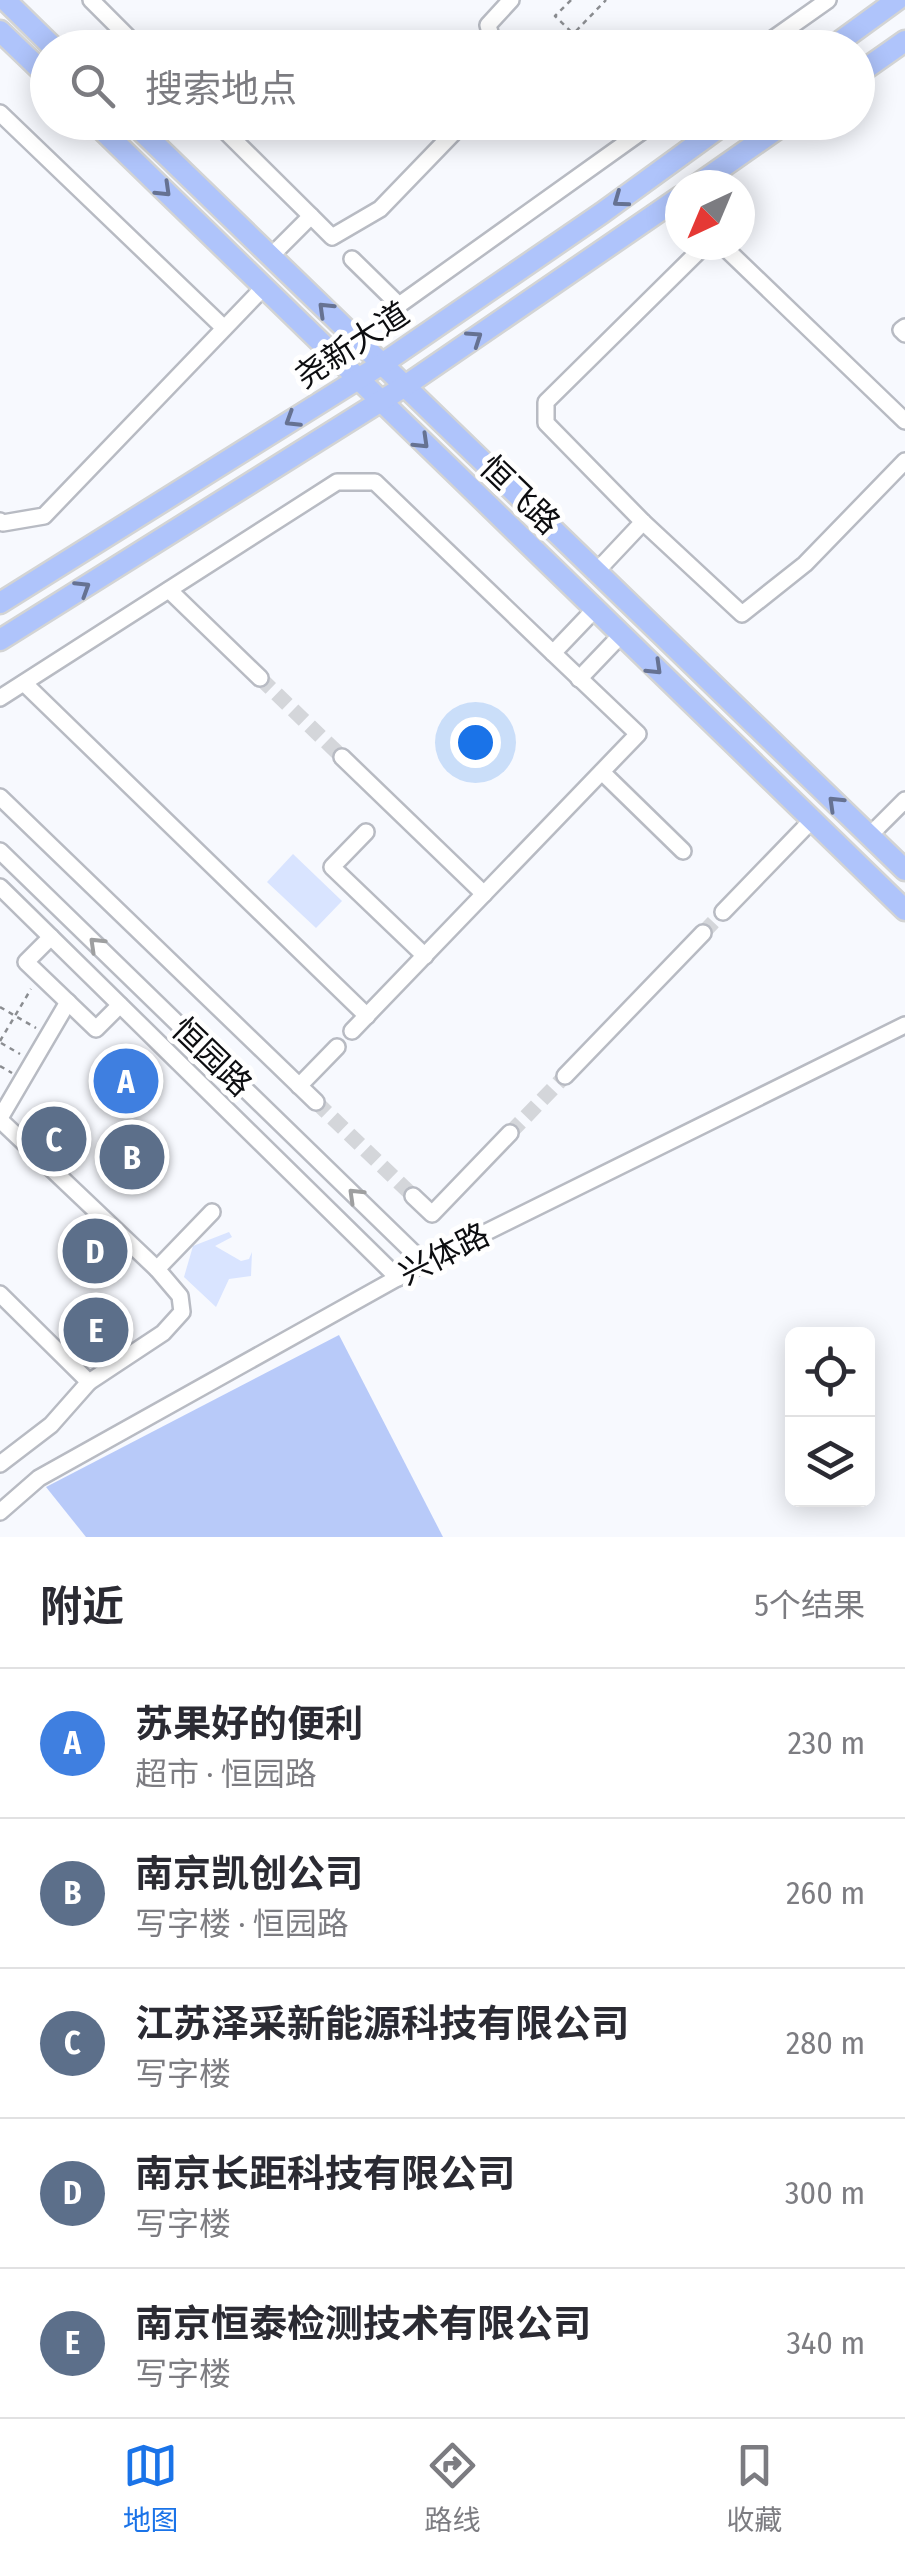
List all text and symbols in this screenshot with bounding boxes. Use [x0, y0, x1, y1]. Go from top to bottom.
search box [30, 30, 875, 140]
icon: search [65, 58, 120, 113]
text: 搜索地点 [145, 66, 297, 112]
north arrow [665, 170, 755, 260]
one-way arrow [153, 179, 171, 197]
one-way arrow [612, 188, 631, 206]
street label: 尧新大道 [288, 294, 416, 396]
one-way arrow [318, 303, 336, 321]
one-way arrow [463, 332, 482, 350]
one-way arrow [285, 408, 303, 427]
one-way arrow [410, 430, 428, 448]
street label: 恒飞路 [472, 448, 568, 542]
one-way arrow [72, 581, 90, 600]
one-way arrow [644, 656, 662, 674]
your location [450, 717, 501, 768]
one-way arrow [828, 797, 846, 815]
one-way arrow [90, 938, 108, 956]
street label: 恒园路 [164, 1010, 260, 1104]
pin: A [94, 1044, 158, 1118]
pin: C [22, 1102, 86, 1176]
pin: B [100, 1120, 164, 1194]
one-way arrow [348, 1189, 366, 1207]
pin: D [62, 1214, 128, 1288]
street label: 兴体路 [393, 1215, 495, 1293]
pin: E [64, 1292, 128, 1368]
map controls [785, 1327, 875, 1507]
button: locate [785, 1327, 875, 1417]
button: layers [785, 1417, 875, 1507]
text: 附近 [40, 1582, 124, 1632]
text: 5个结果 [754, 1586, 865, 1624]
text: 苏果好的便利 [135, 1701, 363, 1747]
text: A [64, 1724, 81, 1762]
text: 230 m [788, 1724, 865, 1762]
text: 超市 · 恒园路 [135, 1755, 317, 1793]
text: 南京凯创公司 [135, 1851, 363, 1897]
text: B [64, 1874, 81, 1912]
text: 260 m [786, 1874, 865, 1912]
text: 写字楼 · 恒园路 [135, 1905, 349, 1943]
text: 江苏泽采新能源科技有限公司 [135, 2001, 629, 2047]
text: C [64, 2024, 81, 2062]
text: 280 m [786, 2024, 865, 2062]
text: 写字楼 [135, 2055, 231, 2093]
text: 南京长距科技有限公司 [135, 2151, 515, 2197]
text: D [63, 2174, 82, 2212]
text: 300 m [785, 2174, 865, 2212]
text: 写字楼 [135, 2205, 231, 2243]
text: 南京恒泰检测技术有限公司 [135, 2301, 591, 2347]
text: E [65, 2324, 80, 2362]
text: 340 m [786, 2324, 865, 2362]
text: 写字楼 [135, 2355, 231, 2393]
tab: 地图 [123, 2438, 179, 2538]
tab: 路线 [424, 2438, 480, 2538]
tab: 收藏 [726, 2438, 782, 2538]

